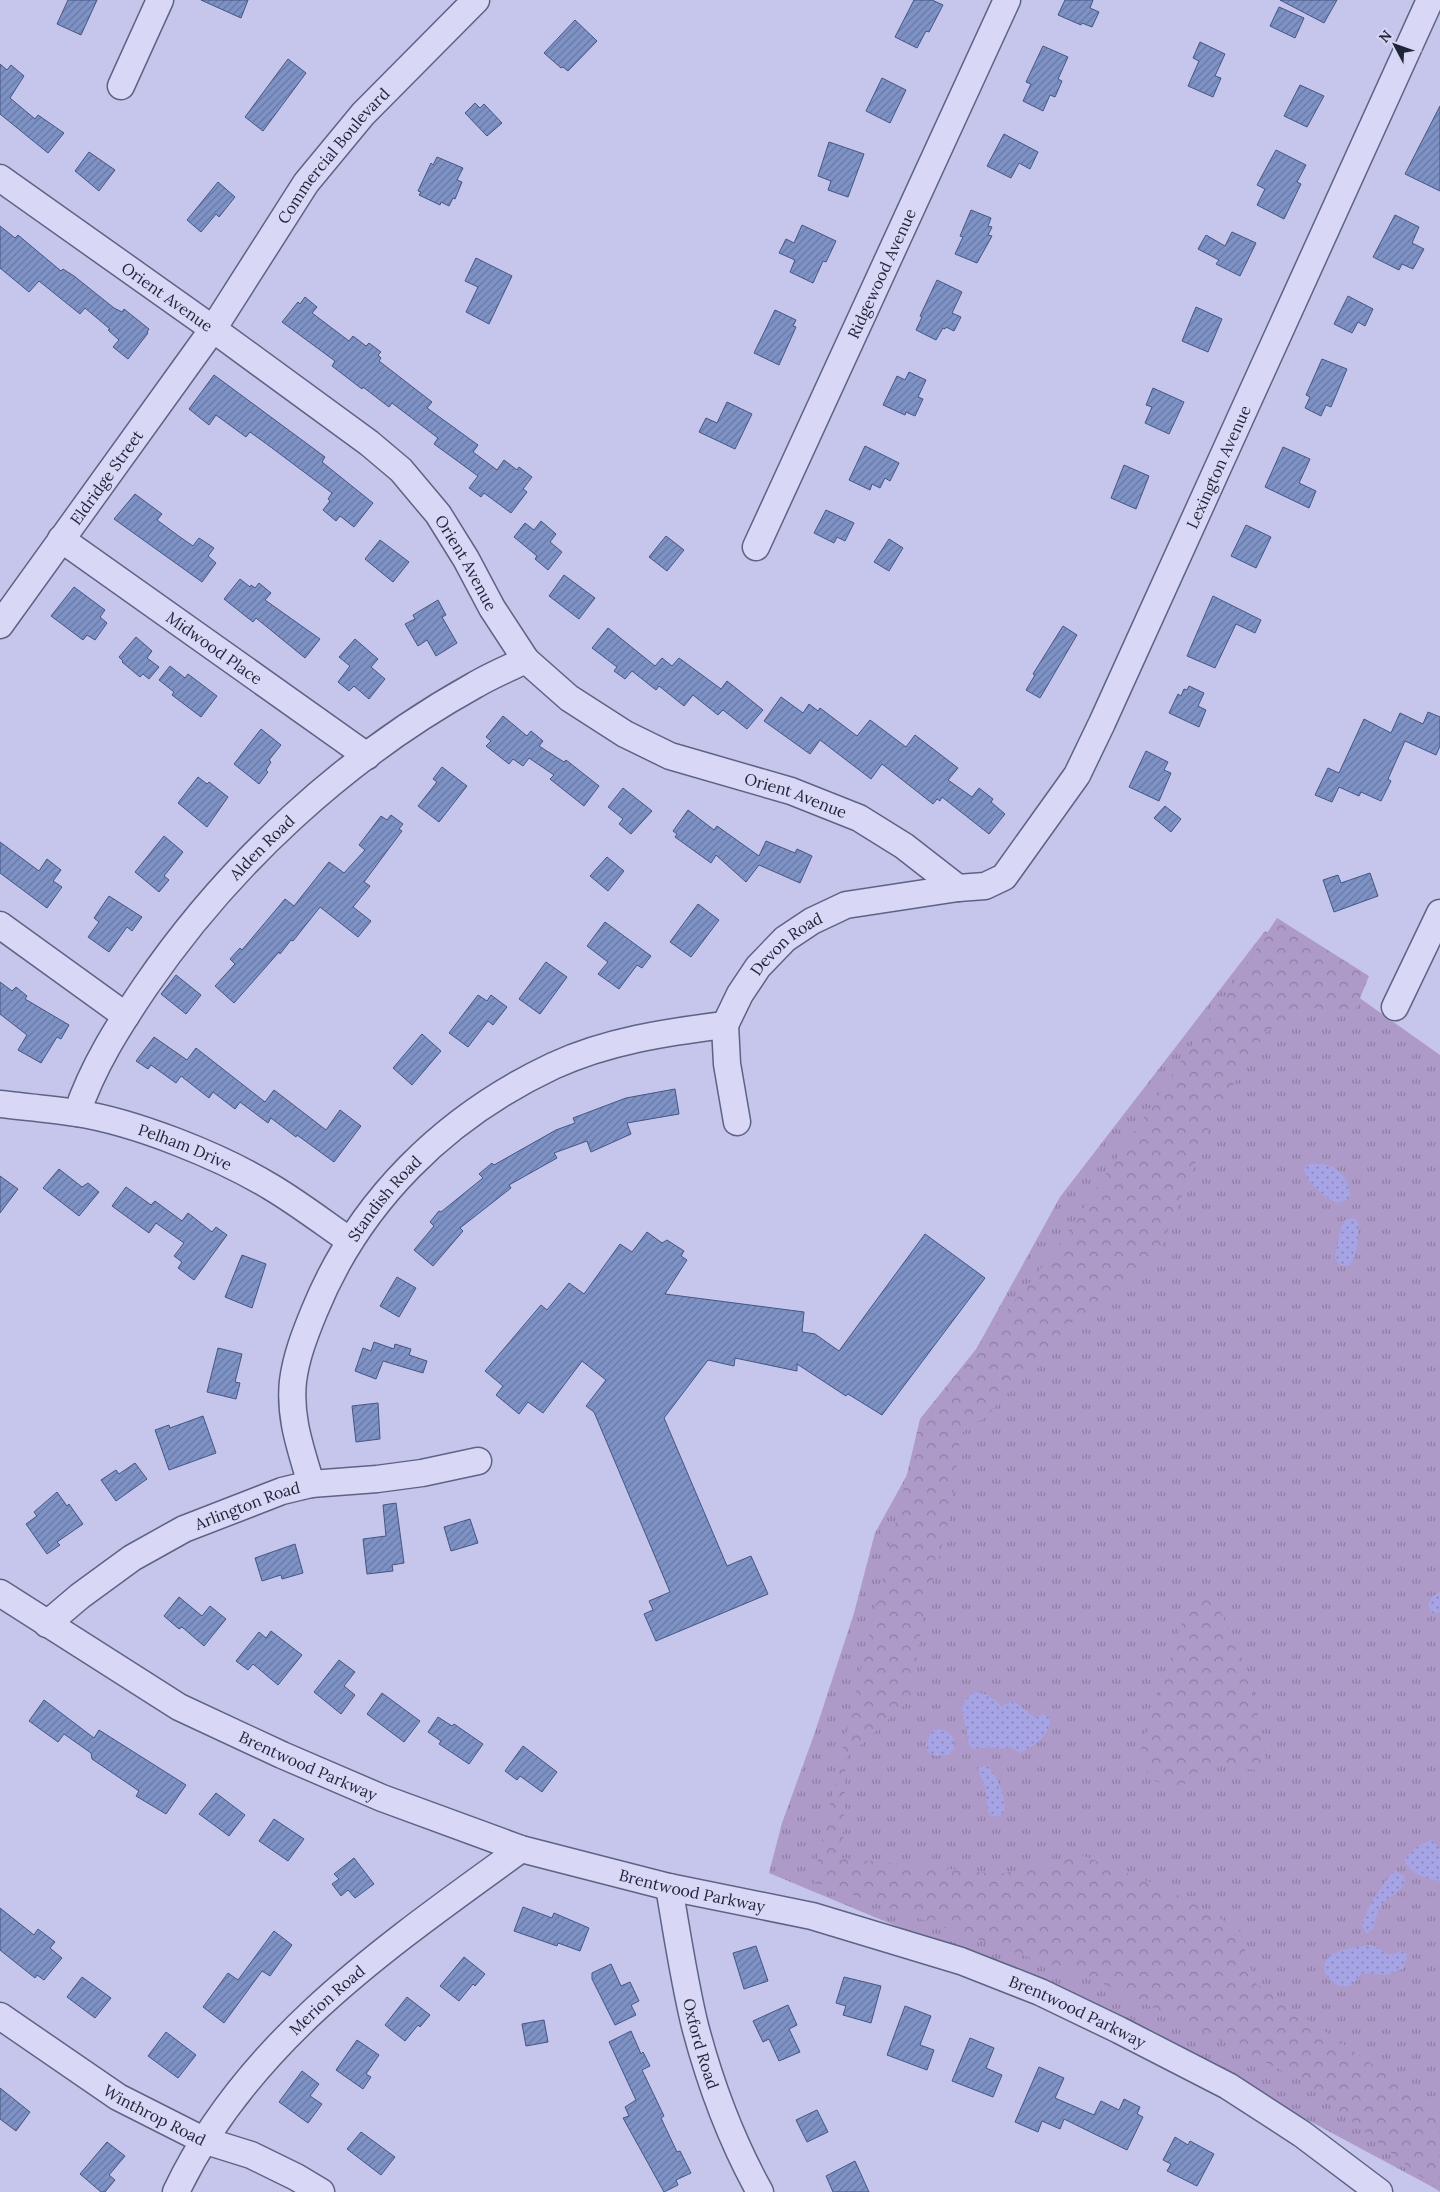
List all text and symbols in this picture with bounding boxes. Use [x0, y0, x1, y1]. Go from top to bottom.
north arrow [1370, 20, 1420, 70]
text: N [1375, 26, 1396, 46]
street label: Commercial Boulevard [273, 83, 394, 227]
street label: Ridgewood Avenue [843, 205, 920, 342]
street label: Orient Avenue [118, 257, 217, 336]
street label: Lexington Avenue [1182, 402, 1255, 532]
street label: Eldridge Street [65, 425, 148, 529]
street label: Orient Avenue [431, 511, 502, 614]
street label: Midwood Place [162, 607, 267, 689]
street label: Orient Avenue [742, 768, 850, 822]
street label: Alden Road [224, 810, 299, 885]
street label: Devon Road [745, 908, 826, 979]
street label: Pelham Drive [136, 1119, 235, 1174]
street label: Standish Road [343, 1151, 426, 1245]
street label: Arlington Road [191, 1477, 302, 1534]
street label: Brentwood Parkway [236, 1726, 381, 1805]
street label: Brentwood Parkway [617, 1865, 768, 1916]
street label: Merion Road [285, 1960, 369, 2039]
street label: Brentwood Parkway [1006, 1971, 1150, 2052]
street label: Oxford Road [679, 1996, 724, 2092]
street label: Winthrop Road [100, 2080, 210, 2150]

